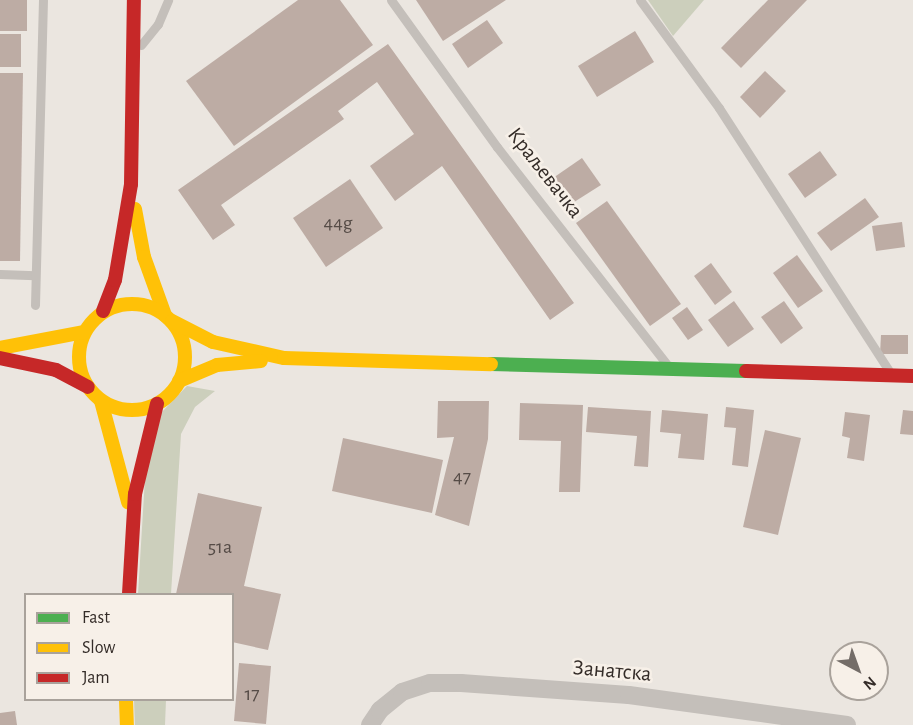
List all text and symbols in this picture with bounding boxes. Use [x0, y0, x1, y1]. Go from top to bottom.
street label: Краљевачка [501, 122, 589, 224]
house number: 44g [324, 211, 352, 235]
house number: 47 [453, 465, 471, 489]
house number: 51a [208, 535, 232, 559]
legend [24, 593, 234, 701]
text: Fast [82, 609, 110, 627]
text: Slow [82, 639, 115, 657]
north arrow [829, 641, 889, 701]
street label: Занатска [572, 654, 652, 688]
text: Jam [82, 669, 110, 687]
text: N [860, 673, 879, 693]
house number: 17 [244, 682, 260, 706]

